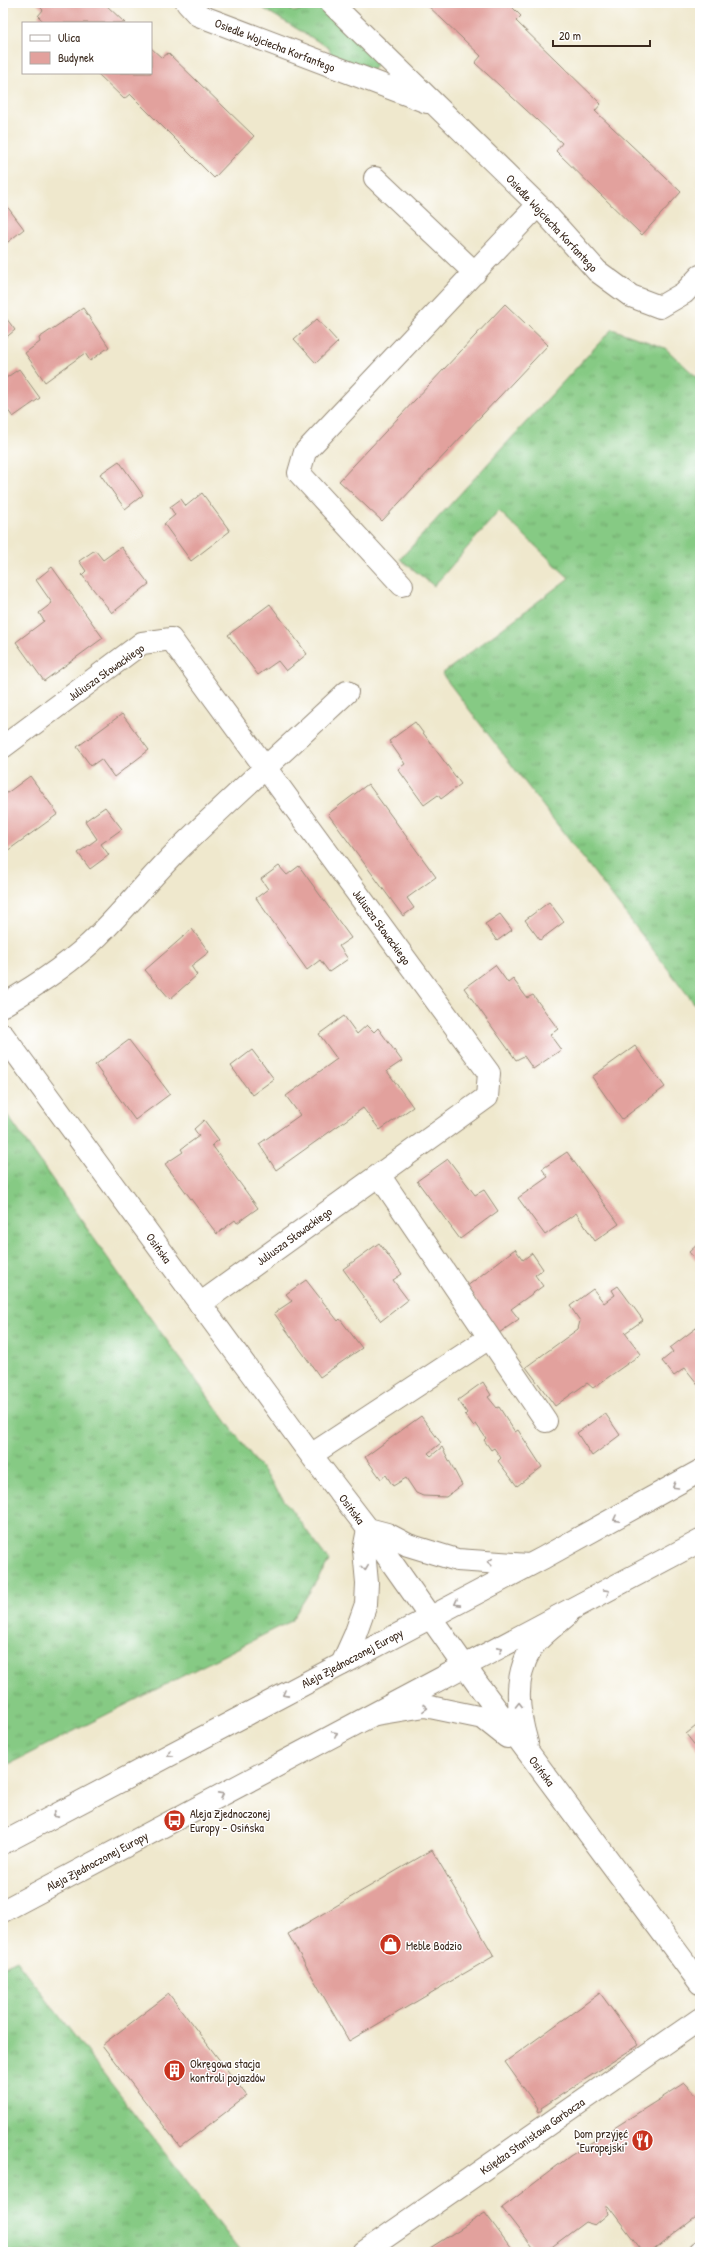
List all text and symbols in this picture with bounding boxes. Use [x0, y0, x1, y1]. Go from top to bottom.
street label: Osiedle Wojciecha Korfantego [212, 14, 338, 76]
legend [22, 22, 152, 74]
scale bar [553, 22, 650, 48]
text: 20 m [559, 27, 581, 44]
text: Ulica [58, 29, 80, 46]
text: Budynek [58, 49, 94, 66]
street label: Osiedle Wojciecha Korfantego [502, 170, 602, 276]
street label: Juliusza Słowackiego [64, 639, 148, 705]
street label: Juliusza Słowackiego [349, 886, 415, 968]
street label: Juliusza Słowackiego [253, 1203, 335, 1269]
street label: Osińska [142, 1229, 176, 1267]
one-way arrow [672, 1481, 679, 1488]
street label: Osińska [335, 1490, 369, 1528]
one-way arrow [613, 1514, 620, 1521]
one-way arrow [487, 1558, 493, 1567]
one-way arrow [361, 1565, 370, 1571]
one-way arrow [603, 1589, 610, 1596]
one-way arrow [454, 1598, 461, 1606]
street label: Aleja Zjednoczonej Europy [298, 1624, 406, 1692]
one-way arrow [495, 1646, 503, 1654]
one-way arrow [282, 1689, 289, 1697]
one-way arrow [515, 1702, 523, 1708]
one-way arrow [422, 1703, 429, 1712]
one-way arrow [331, 1731, 339, 1739]
one-way arrow [167, 1750, 175, 1757]
street label: Osińska [525, 1752, 559, 1790]
one-way arrow [217, 1793, 224, 1800]
place label: Aleja Zjednoczonej Europy - Osińska [190, 1805, 271, 1836]
bus stop icon: Aleja Zjednoczonej Europy - Osińska [161, 1807, 187, 1833]
one-way arrow [52, 1810, 59, 1818]
street label: Aleja Zjednoczonej Europy [43, 1827, 151, 1895]
shop icon: Meble Bodzio [378, 1932, 404, 1958]
place label: Meble Bodzio [406, 1937, 462, 1954]
place label: Okręgowa stacja kontroli pojazdów [190, 2055, 266, 2086]
building icon: Okręgowa stacja kontroli pojazdów [161, 2057, 187, 2083]
street label: Księdza Stanisława Garbocza [476, 2093, 588, 2179]
place label: Dom przyjęć "Europejski" [574, 2125, 628, 2156]
restaurant icon: Dom przyjęć "Europejski" [630, 2127, 656, 2153]

